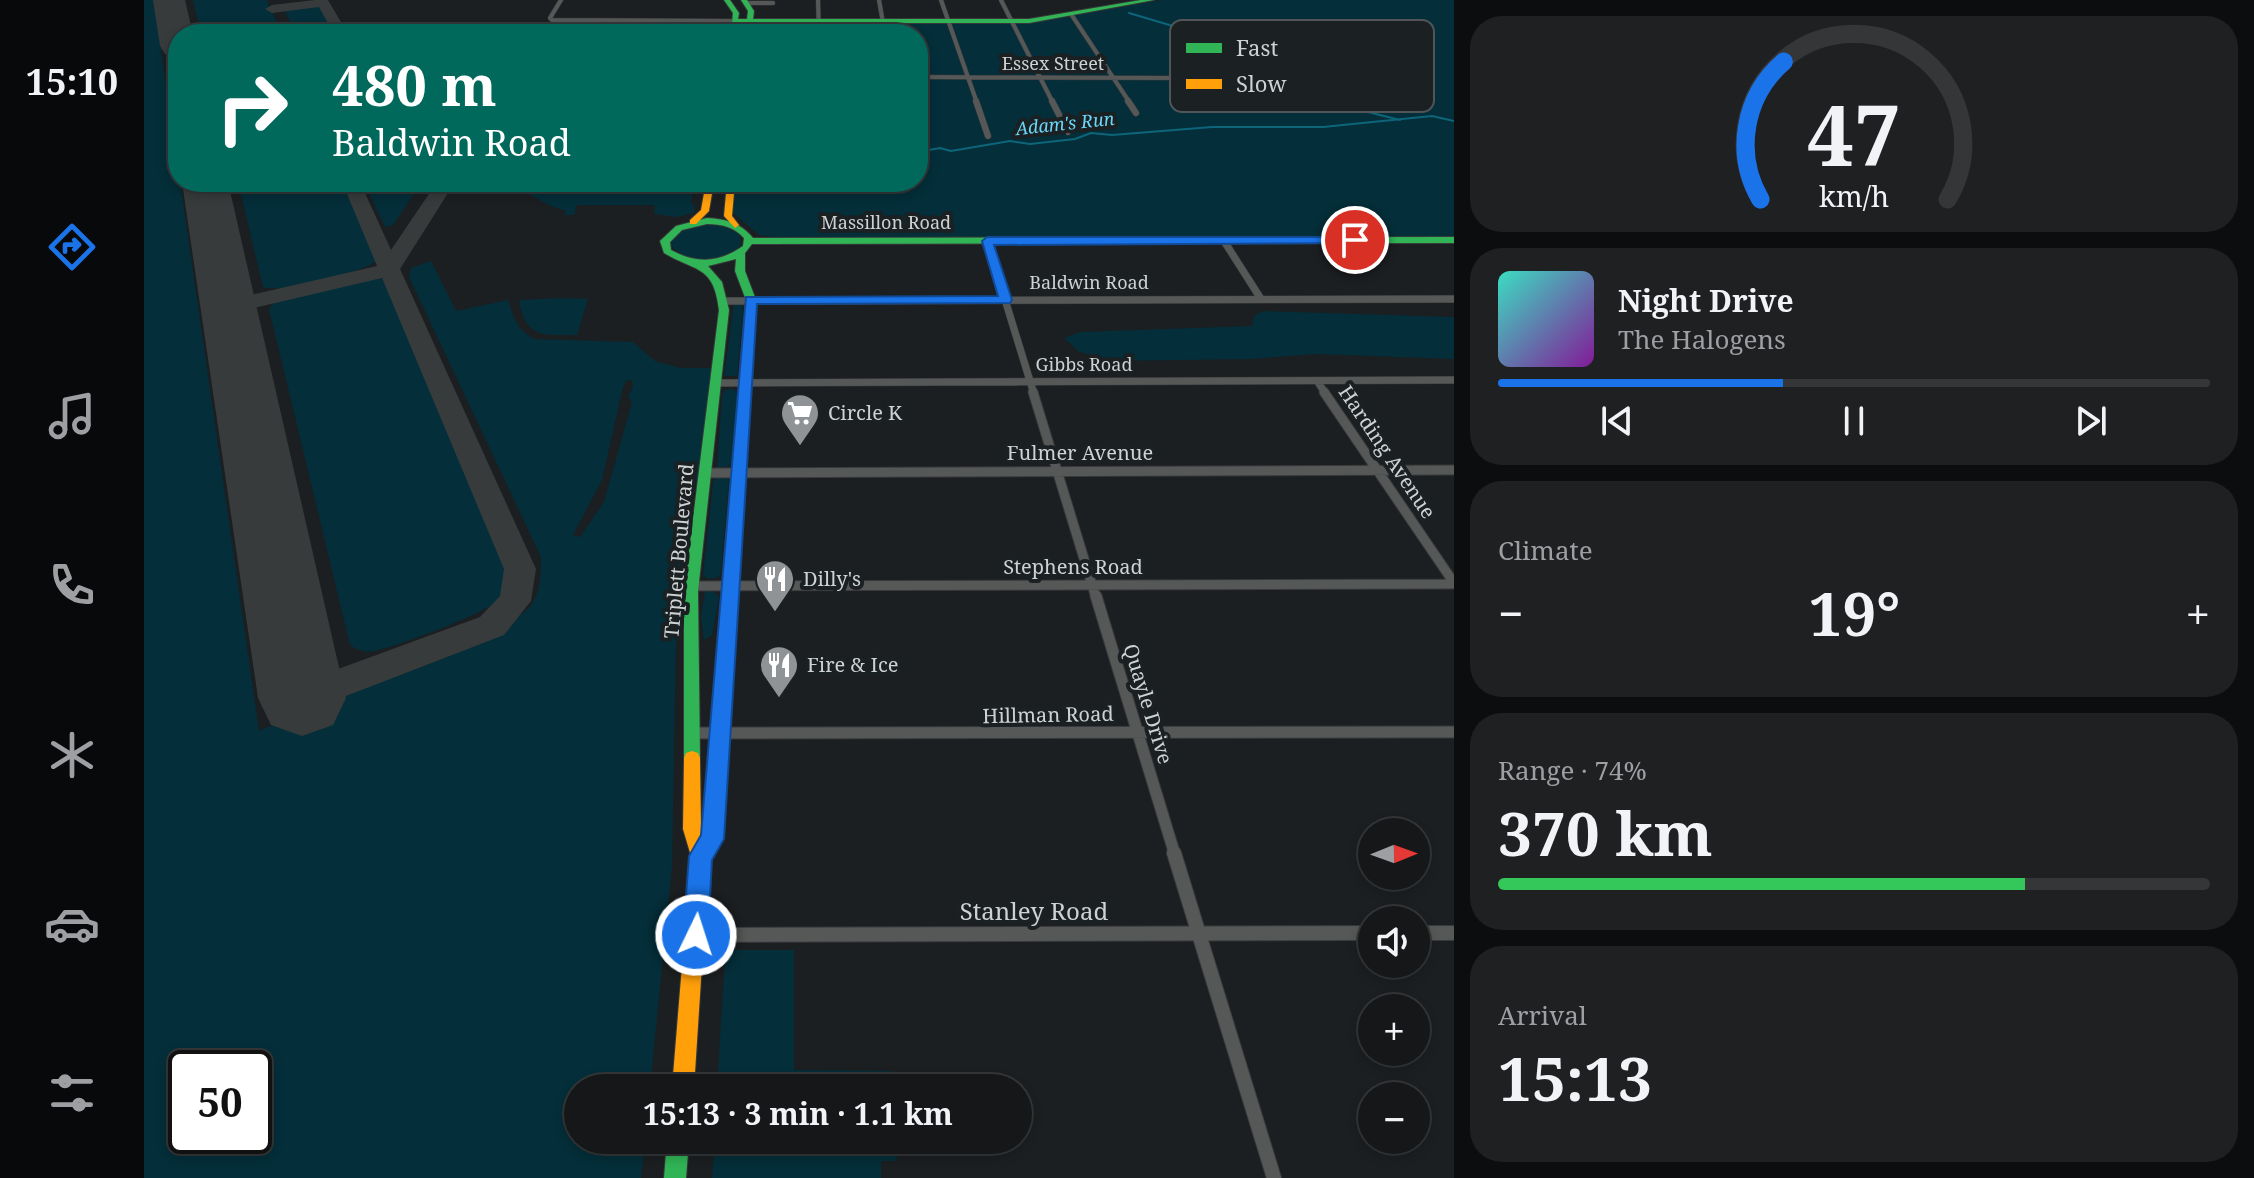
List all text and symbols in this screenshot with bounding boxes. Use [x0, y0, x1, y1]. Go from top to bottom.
legend [1170, 20, 1434, 112]
text: Fast [1236, 32, 1278, 62]
text: 480 m [332, 46, 497, 122]
street label: Essex Street [1002, 51, 1104, 75]
icon: right [200, 56, 304, 160]
text: 15:10 [26, 57, 118, 106]
text: Slow [1236, 68, 1286, 98]
text: 47 [1807, 77, 1901, 190]
water label: Adam's Run [1012, 106, 1116, 140]
text: Baldwin Road [332, 118, 571, 167]
text: km/h [1819, 176, 1889, 215]
pin [1321, 206, 1389, 274]
street label: Massillon Road [821, 210, 951, 234]
icon: arrive [1333, 218, 1377, 262]
icon: directions [44, 219, 100, 275]
street label: Baldwin Road [1029, 270, 1149, 294]
text: Night Drive [1618, 280, 1794, 321]
text: The Halogens [1618, 321, 1786, 357]
street label: Gibbs Road [1036, 352, 1132, 376]
street label: Harding Avenue [1333, 380, 1442, 524]
icon: music [44, 388, 100, 444]
supermarket icon: Circle K [779, 392, 821, 447]
place label: Circle K [828, 399, 903, 426]
icon: previous [1595, 399, 1639, 443]
icon: pause [1832, 399, 1876, 443]
icon: next [2069, 399, 2113, 443]
street label: Fulmer Avenue [1007, 439, 1153, 466]
street label: Triplett Boulevard [657, 462, 700, 639]
text: Climate [1498, 532, 1593, 568]
street label: Stephens Road [1003, 553, 1143, 580]
icon: phone [44, 557, 100, 613]
restaurant icon: Dilly's [754, 558, 796, 613]
place label: Dilly's [803, 565, 861, 592]
text: 19° [1809, 572, 1900, 654]
text: − [1498, 583, 1523, 643]
text: + [2185, 583, 2210, 643]
street label: Quayle Drive [1117, 640, 1180, 767]
restaurant icon: Fire & Ice [758, 644, 800, 699]
place label: Fire & Ice [807, 651, 898, 678]
street label: Hillman Road [982, 700, 1114, 729]
icon: climate [44, 727, 100, 783]
text: Range · 74% [1498, 752, 1647, 788]
text: 370 km [1498, 792, 1713, 874]
north arrow [1358, 818, 1430, 890]
map controls [1358, 818, 1430, 1154]
position arrow [654, 893, 738, 977]
street label: Stanley Road [960, 894, 1108, 927]
icon: car [44, 896, 100, 952]
button: sound [1358, 906, 1430, 978]
button: + [1358, 994, 1430, 1066]
text: Arrival [1498, 997, 1587, 1033]
text: 15:13 [1498, 1037, 1652, 1119]
speed limit sign: 50 [168, 1050, 272, 1154]
icon: filters [44, 1065, 100, 1121]
button: − [1358, 1082, 1430, 1154]
text: 15:13 · 3 min · 1.1 km [643, 1093, 953, 1134]

